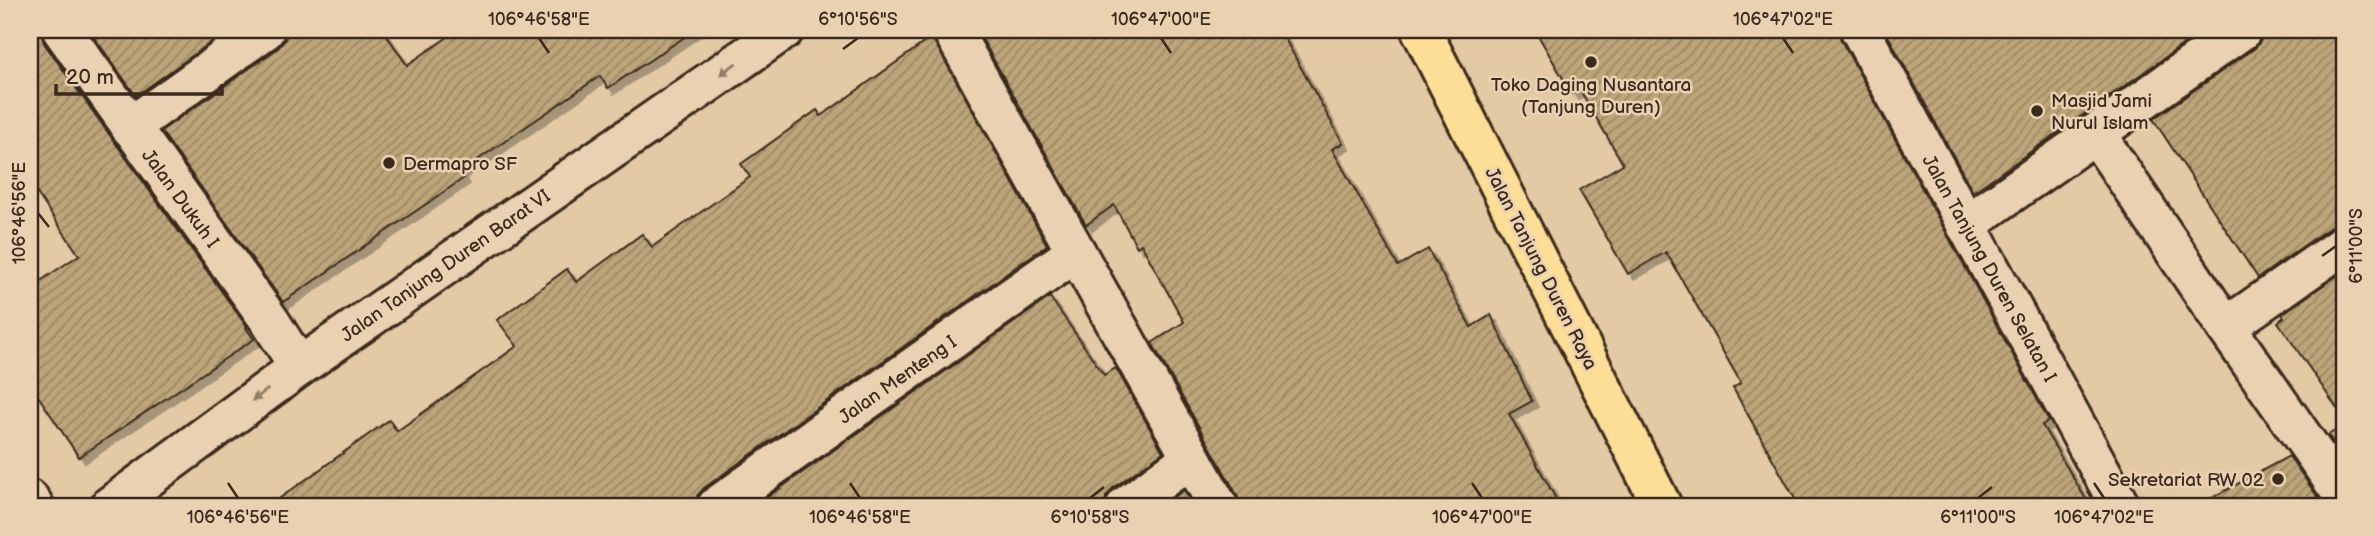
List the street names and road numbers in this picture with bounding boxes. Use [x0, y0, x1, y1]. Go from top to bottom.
street label: Jalan Dukuh I [136, 145, 223, 253]
street label: Jalan Tanjung Duren Selatan I [1917, 151, 2061, 386]
street label: Jalan Tanjung Duren Raya [1479, 164, 1602, 374]
street label: Jalan Tanjung Duren Barat VI [337, 185, 555, 347]
street label: Jalan Menteng I [834, 331, 961, 429]

